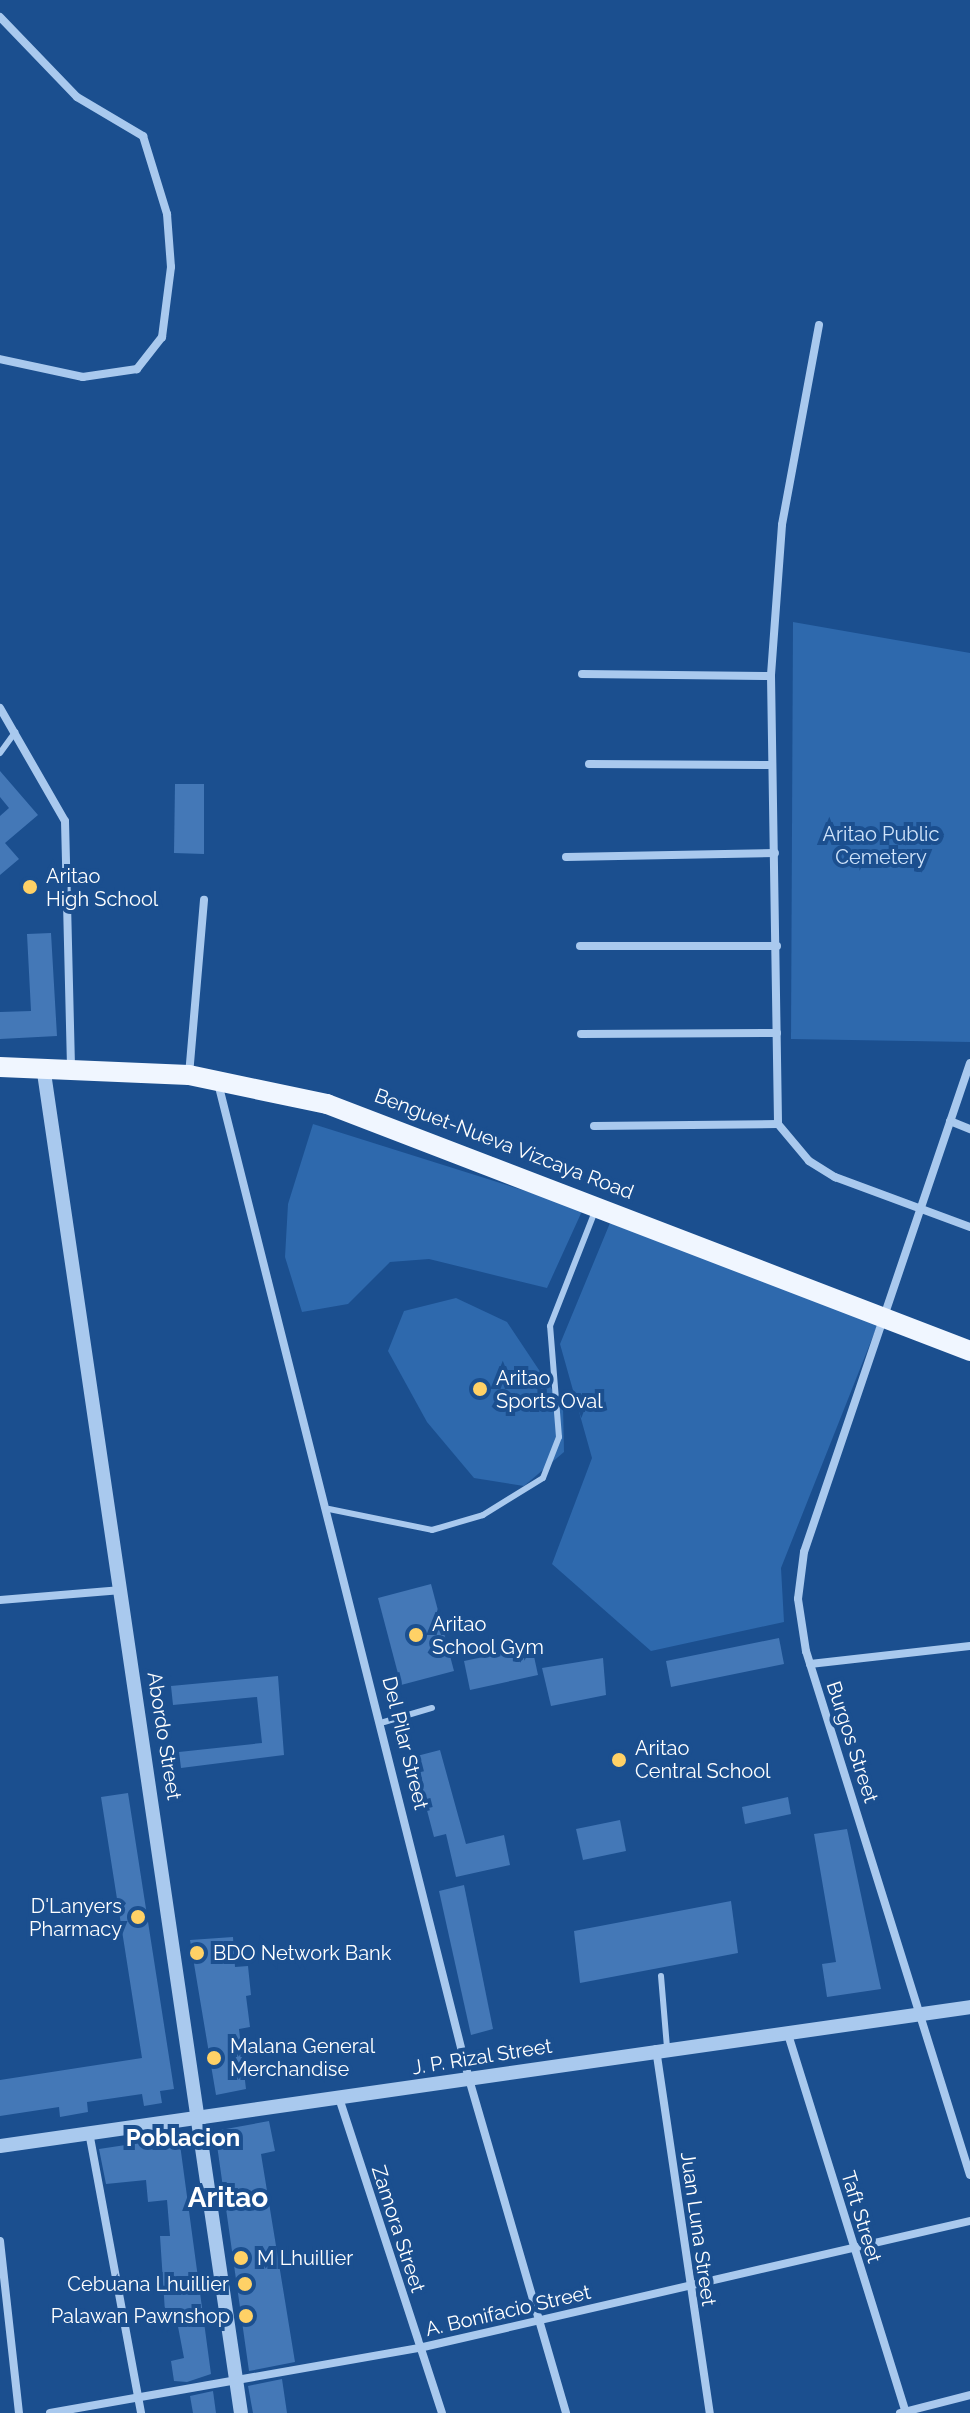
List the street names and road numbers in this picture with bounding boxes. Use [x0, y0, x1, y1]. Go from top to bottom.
street label: Benguet-Nueva Vizcaya Road [371, 1083, 637, 1205]
street label: Abordo Street [142, 1670, 186, 1802]
street label: Del Pilar Street [377, 1673, 433, 1813]
street label: Burgos Street [821, 1678, 883, 1806]
street label: J. P. Rizal Street [410, 2034, 554, 2080]
street label: Juan Luna Street [675, 2150, 721, 2308]
street label: Zamora Street [366, 2162, 430, 2296]
street label: Taft Street [836, 2168, 886, 2266]
street label: A. Bonifacio Street [423, 2280, 593, 2342]

